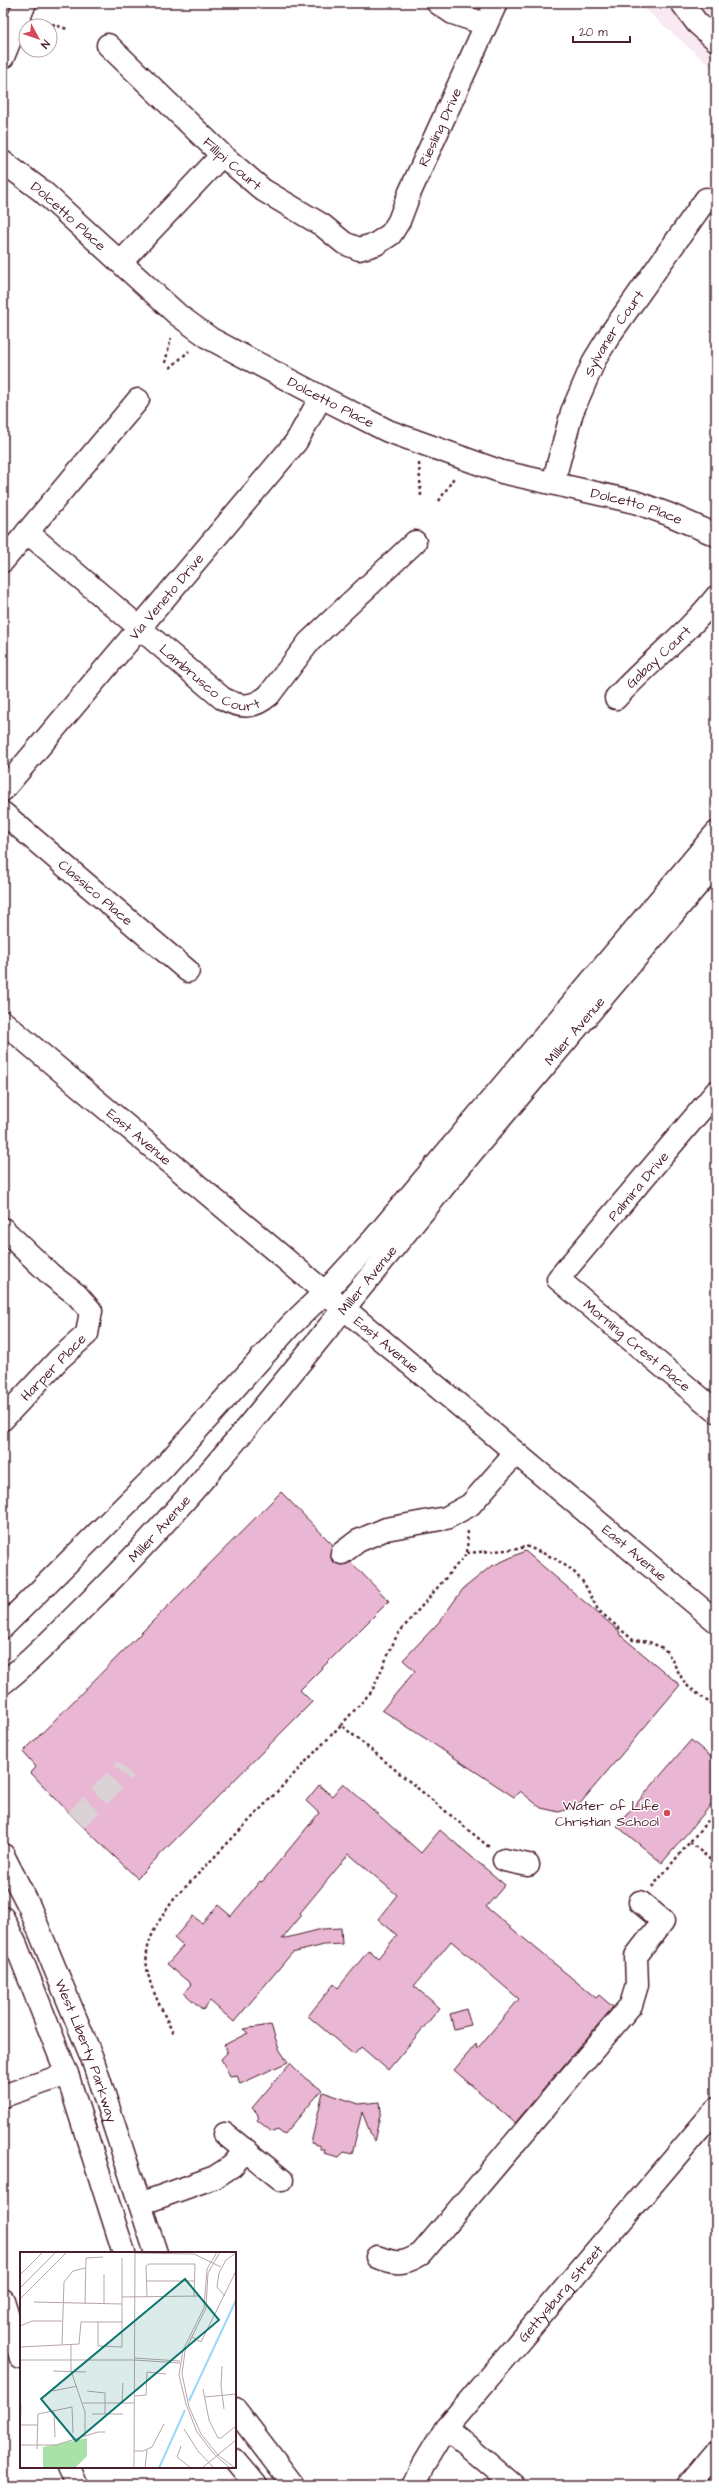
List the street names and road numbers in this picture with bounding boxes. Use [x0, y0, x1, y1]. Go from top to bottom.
street label: Riesling Drive [414, 84, 467, 170]
street label: Fillipi Court [198, 133, 266, 196]
street label: Dolcetto Place [26, 177, 110, 256]
street label: Sylvaner Court [580, 286, 650, 380]
street label: Dolcetto Place [284, 372, 378, 434]
street label: Dolcetto Place [589, 483, 686, 530]
street label: Via Veneto Drive [124, 549, 209, 645]
street label: Gabay Court [622, 621, 696, 693]
street label: Lambrusco Court [155, 640, 264, 717]
street label: Classico Place [53, 855, 137, 931]
street label: Miller Avenue [540, 992, 610, 1070]
street label: East Avenue [102, 1104, 176, 1171]
street label: Palmira Drive [604, 1147, 674, 1226]
street label: Miller Avenue [333, 1241, 402, 1320]
street label: Morning Crest Place [579, 1295, 695, 1397]
street label: East Avenue [349, 1312, 423, 1378]
street label: Harper Place [16, 1329, 91, 1406]
street label: Miller Avenue [124, 1491, 196, 1567]
street label: East Avenue [597, 1520, 671, 1587]
street label: West Liberty Parkway [49, 1976, 122, 2125]
street label: Gettysburg Street [514, 2241, 608, 2347]

